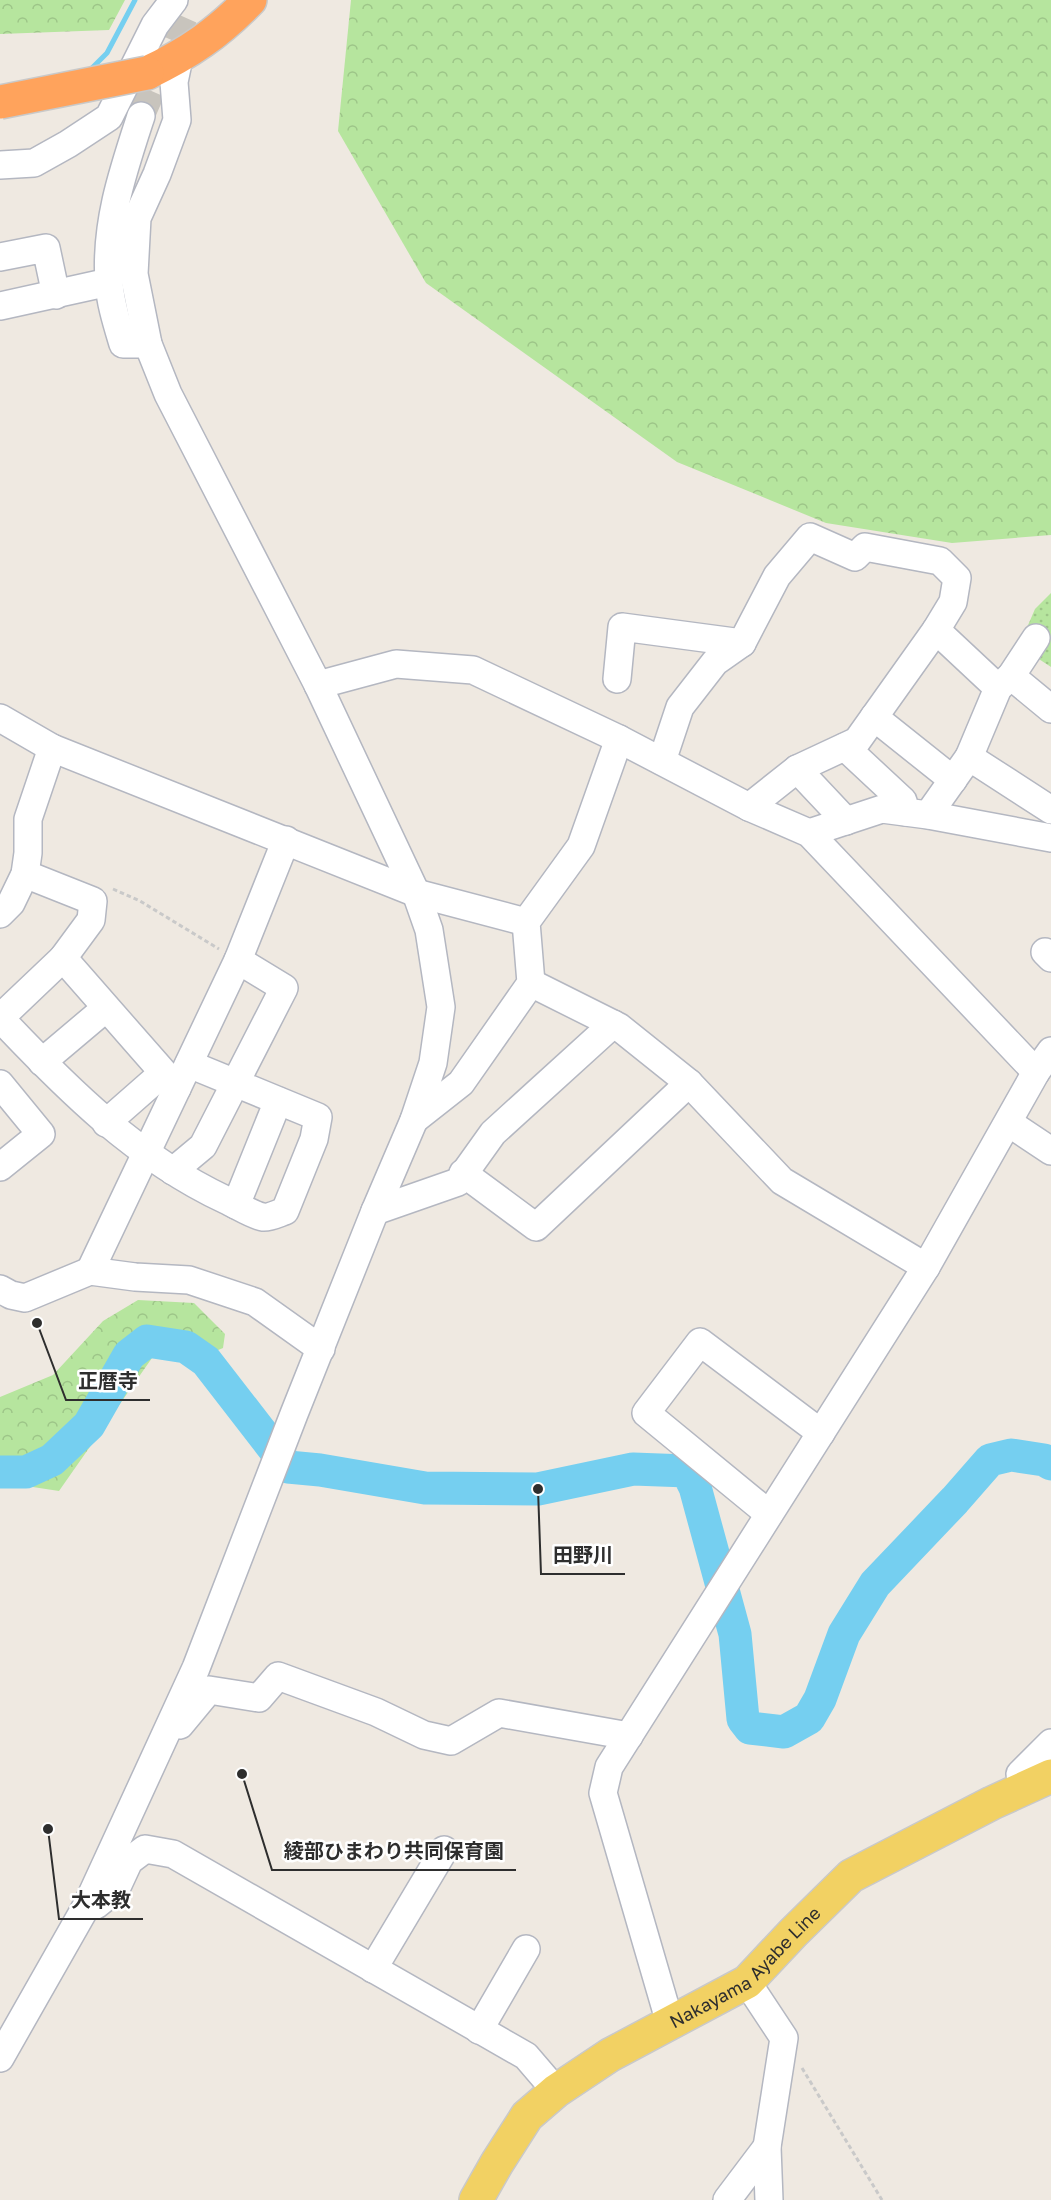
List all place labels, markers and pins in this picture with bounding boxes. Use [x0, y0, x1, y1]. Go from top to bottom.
callout: 正暦寺 [66, 1362, 150, 1400]
callout: 田野川 [541, 1536, 625, 1574]
callout: 綾部ひまわり共同保育園 [272, 1832, 516, 1870]
callout: 大本教 [59, 1881, 143, 1919]

